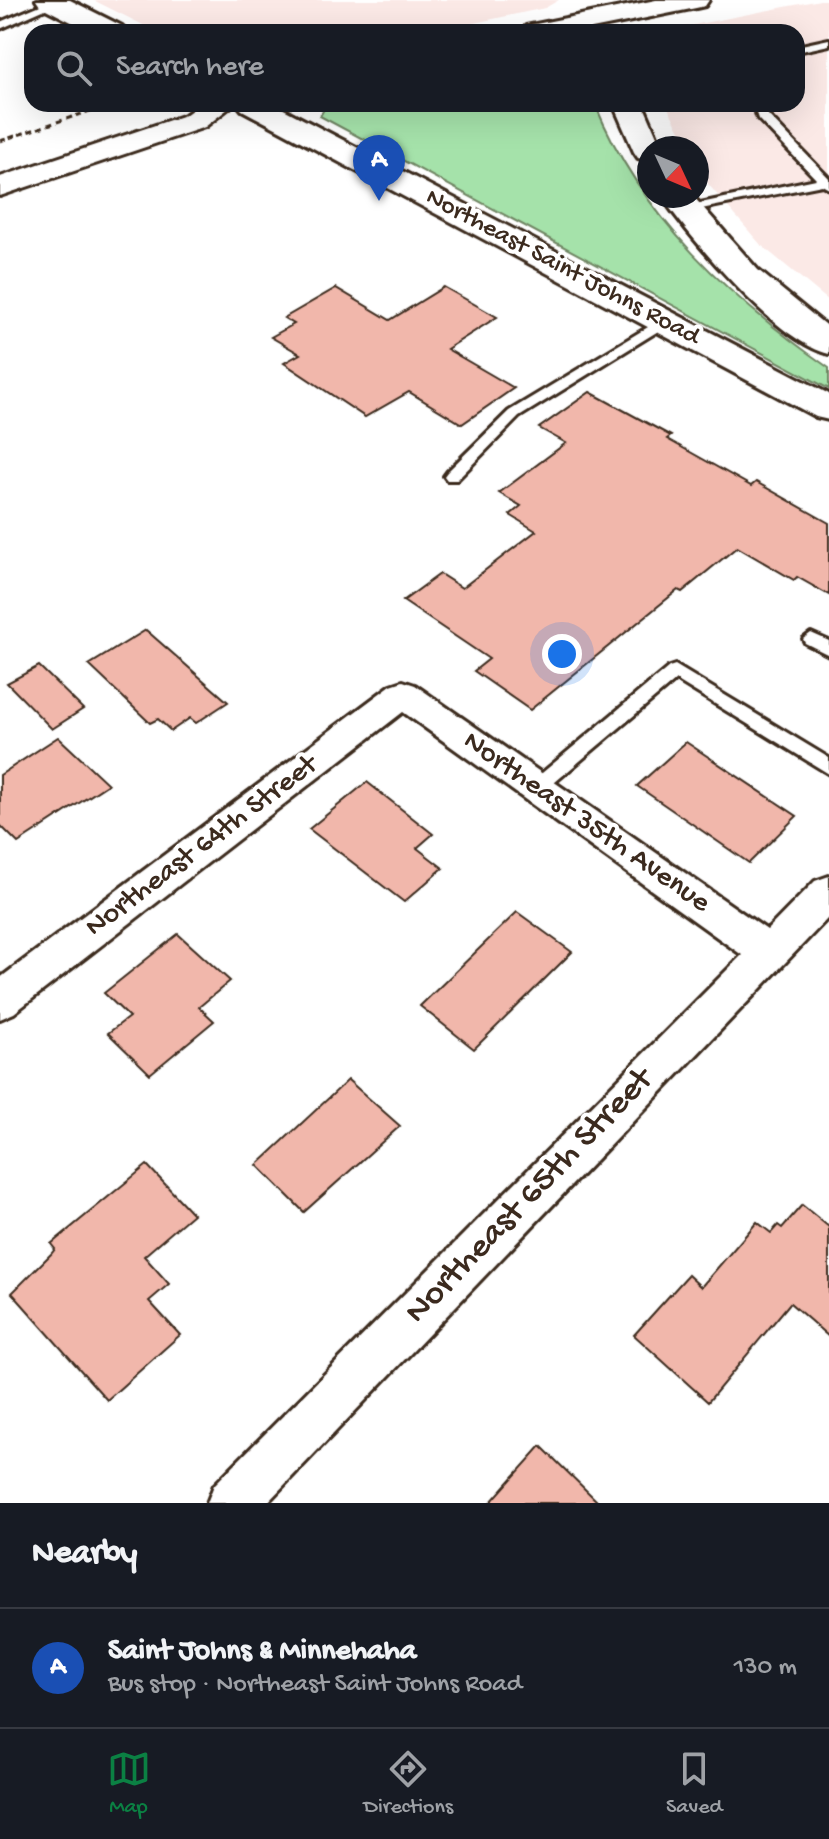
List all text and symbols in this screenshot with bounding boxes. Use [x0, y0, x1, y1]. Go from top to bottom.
search box [24, 24, 805, 112]
icon: search [52, 46, 96, 90]
text: Search here [116, 51, 264, 86]
pin: A [353, 135, 405, 201]
north arrow [637, 136, 709, 208]
street label: Northeast Saint Johns Road [420, 183, 706, 354]
your location [542, 634, 582, 674]
street label: Northeast 35th Avenue [456, 724, 717, 922]
street label: Northeast 64th Street [79, 747, 327, 946]
street label: Northeast 65th Street [397, 1057, 666, 1334]
text: Nearby [32, 1535, 137, 1575]
text: Saint Johns & Minnehaha [108, 1635, 416, 1670]
text: A [50, 1653, 66, 1684]
text: 130 m [734, 1653, 797, 1684]
text: Bus stop · Northeast Saint Johns Road [108, 1670, 522, 1701]
tab: Map [107, 1747, 151, 1821]
tab: Directions [364, 1747, 453, 1821]
tab: Saved [666, 1747, 722, 1821]

